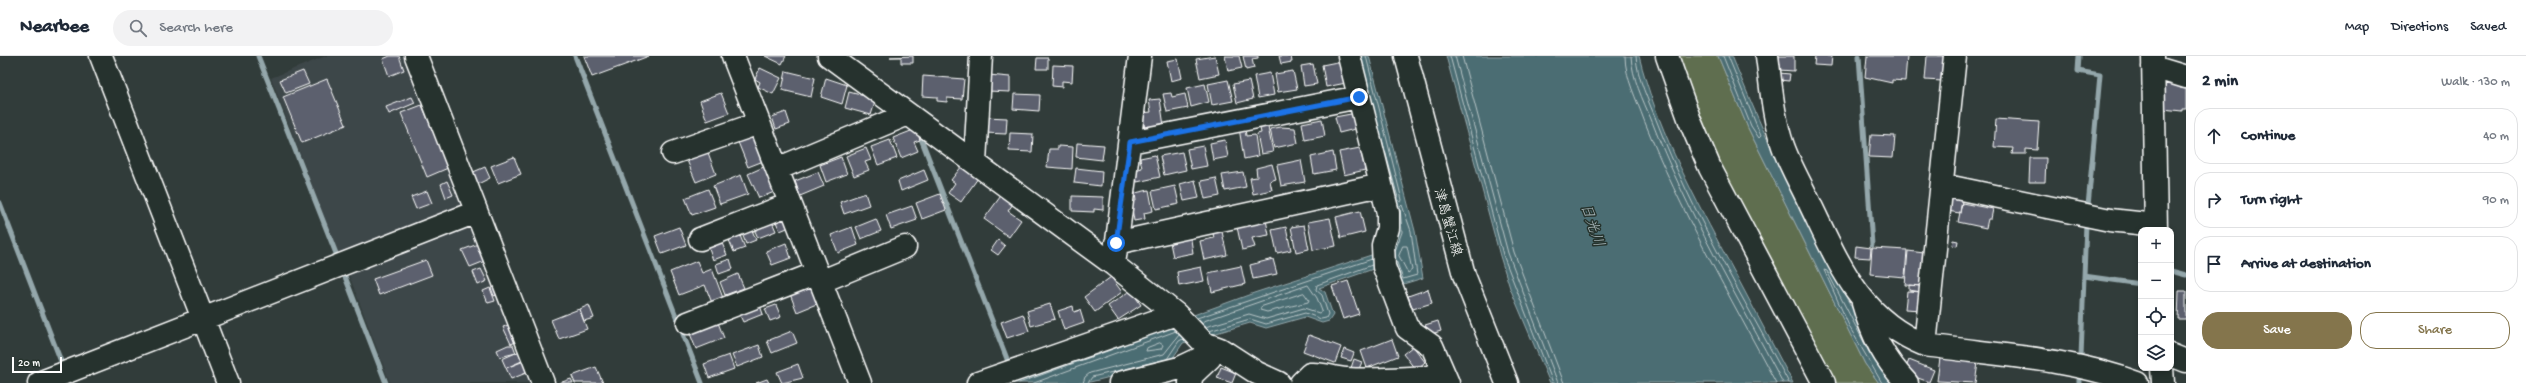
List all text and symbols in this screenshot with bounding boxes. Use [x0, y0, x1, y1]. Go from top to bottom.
search box [113, 10, 393, 46]
text: Nearbee [20, 16, 89, 39]
icon: search [127, 17, 149, 39]
text: Search here [159, 19, 233, 37]
text: Map [2345, 19, 2369, 36]
text: Directions [2391, 19, 2448, 36]
text: Saved [2470, 19, 2506, 36]
text: 2 min [2202, 72, 2238, 92]
text: Walk · 130 m [2441, 75, 2510, 90]
route end [1350, 88, 1368, 106]
icon: ahead [2203, 125, 2225, 147]
text: Continue [2241, 127, 2295, 145]
text: 40 m [2483, 129, 2509, 144]
street label: 津島蟹江線 [1429, 187, 1464, 259]
icon: right [2203, 189, 2225, 211]
text: Turn right [2241, 191, 2301, 209]
text: 90 m [2483, 193, 2509, 208]
water label: 日光川 [1575, 201, 1607, 250]
map controls [2138, 227, 2174, 371]
button: + [2138, 227, 2174, 263]
route start [1107, 234, 1125, 252]
icon: arrive [2203, 253, 2225, 275]
text: Arrive at destination [2241, 255, 2371, 273]
button: − [2138, 263, 2174, 299]
button: locate [2138, 299, 2174, 335]
button: Save [2202, 312, 2352, 349]
button: Share [2360, 312, 2510, 349]
button: layers [2138, 335, 2174, 371]
scale bar [12, 355, 62, 374]
text: 20 m [18, 358, 40, 370]

